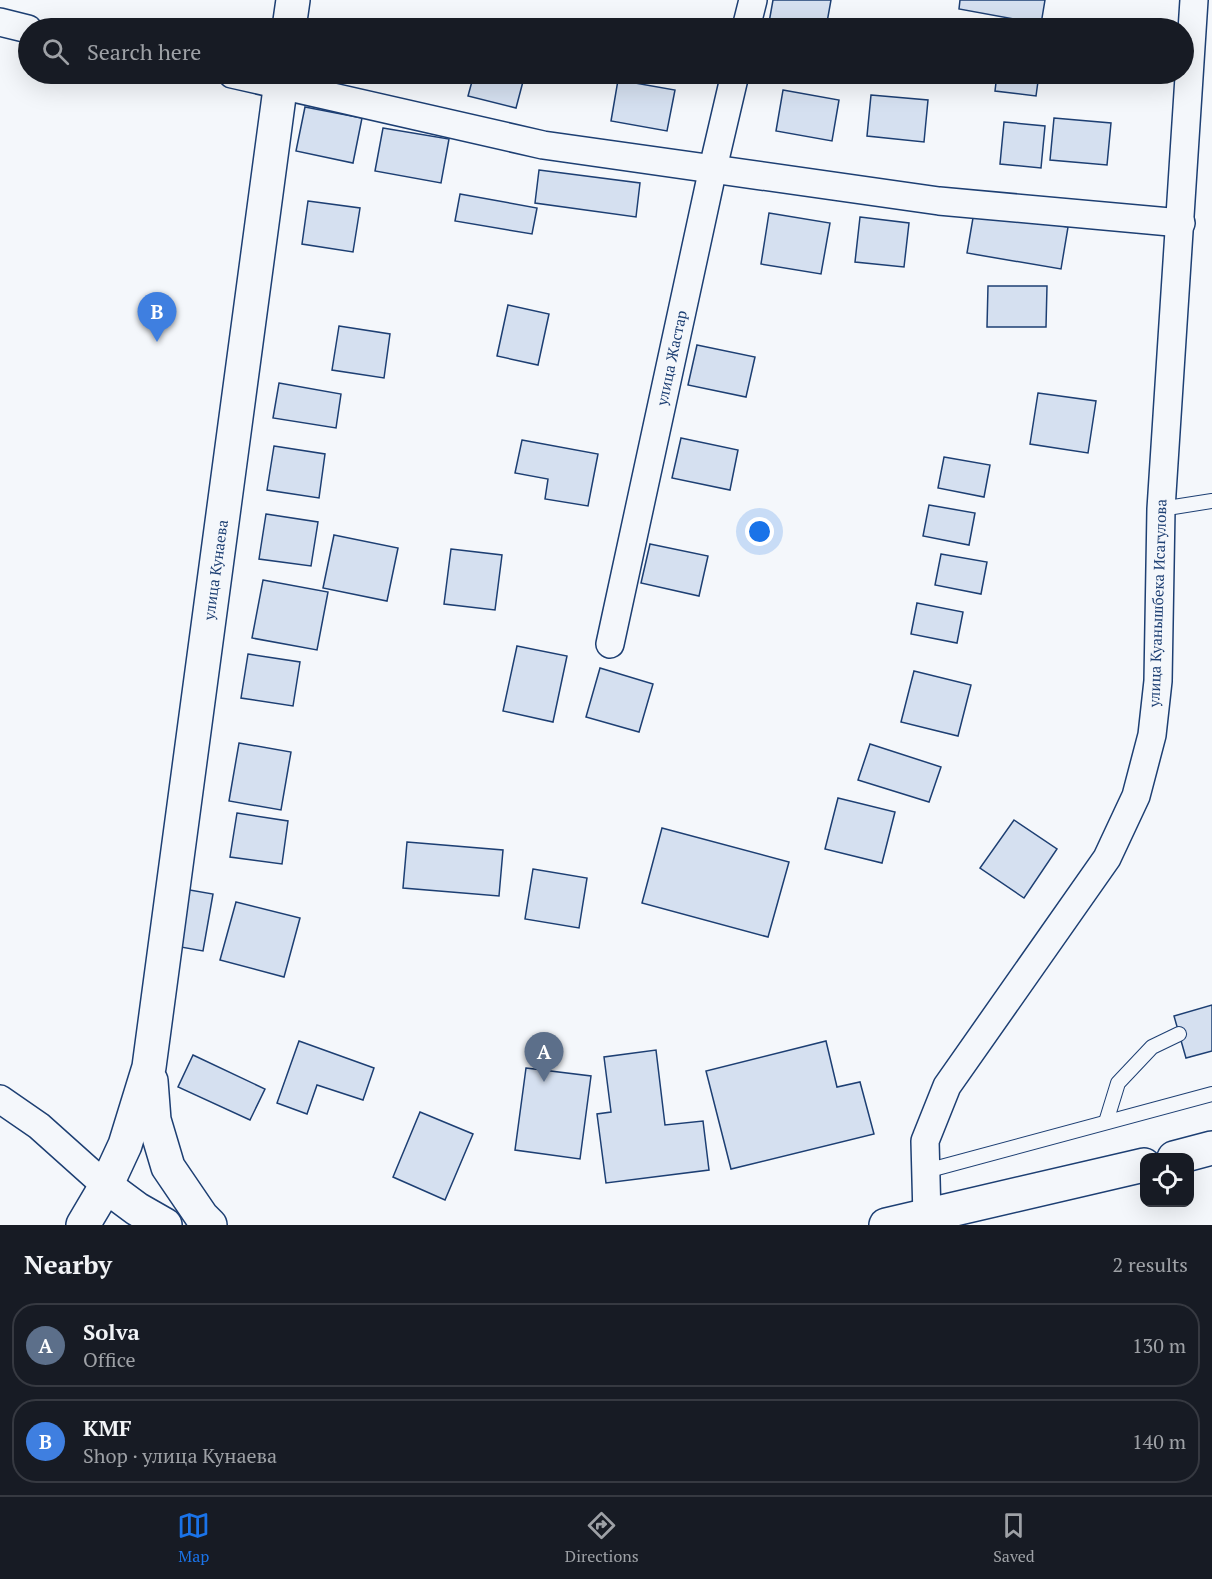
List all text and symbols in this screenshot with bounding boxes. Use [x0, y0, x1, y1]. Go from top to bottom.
search box [18, 18, 1194, 84]
icon: search [39, 35, 72, 68]
text: Search here [87, 37, 201, 66]
pin: B [138, 292, 176, 342]
street label: улица Жастар [651, 308, 691, 408]
street label: улица Куанышбека Исагулова [1143, 498, 1171, 708]
your location [745, 517, 774, 546]
street label: улица Кунаева [198, 518, 232, 622]
pin: A [524, 1032, 564, 1082]
map controls [1140, 1153, 1194, 1207]
button: locate [1140, 1153, 1194, 1207]
text: Nearby [24, 1247, 112, 1281]
text: 2 results [1113, 1251, 1188, 1278]
text: Solva [83, 1317, 140, 1346]
text: A [38, 1332, 53, 1359]
text: 130 m [1132, 1332, 1186, 1359]
text: Office [83, 1346, 136, 1373]
text: KMF [83, 1413, 132, 1442]
text: B [39, 1428, 52, 1455]
text: 140 m [1132, 1428, 1186, 1455]
text: Shop · улица Кунаева [83, 1442, 277, 1469]
tab: Map [177, 1509, 210, 1567]
tab: Directions [565, 1509, 639, 1567]
tab: Saved [993, 1509, 1035, 1567]

